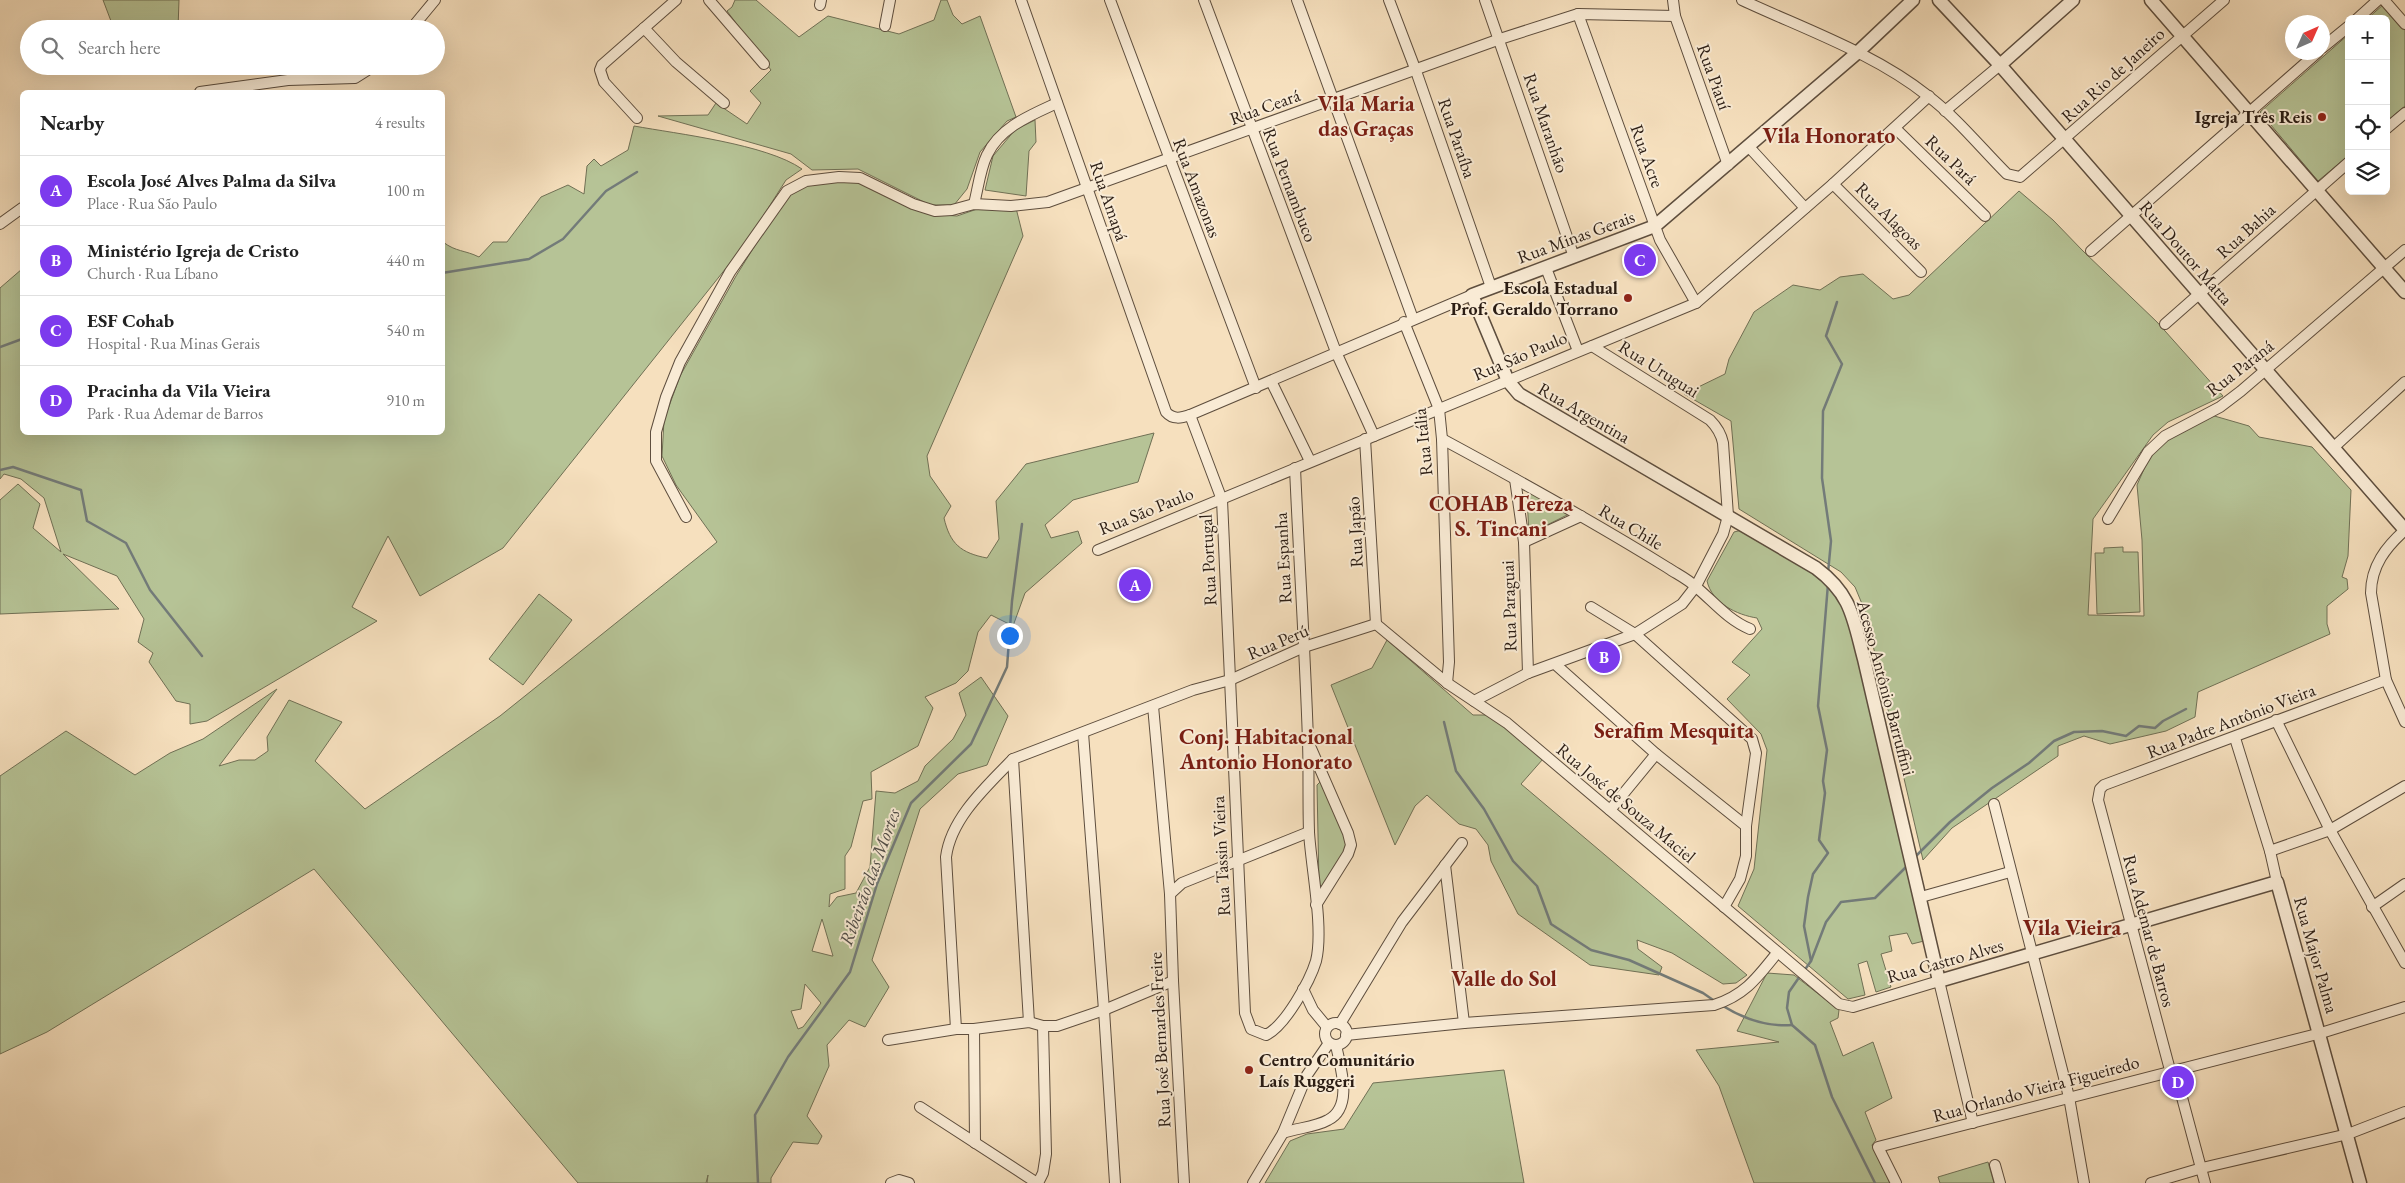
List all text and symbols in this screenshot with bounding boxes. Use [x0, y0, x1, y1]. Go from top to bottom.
north arrow [2285, 15, 2330, 60]
map controls [2345, 15, 2390, 195]
button: + [2345, 15, 2390, 60]
search box [20, 20, 445, 75]
street label: Rua Rio de Janeiro [2056, 22, 2169, 127]
icon: search [38, 34, 66, 62]
text: Search here [78, 35, 160, 60]
street label: Rua Piauí [1692, 41, 1737, 114]
button: − [2345, 60, 2390, 105]
street label: Rua Maranhão [1519, 70, 1574, 176]
street label: Rua Ceará [1226, 83, 1304, 130]
district label: Vila Maria das Graças [1317, 89, 1415, 143]
street label: Rua Paraíba [1433, 95, 1482, 182]
place label: Igreja Três Reis [2195, 105, 2312, 128]
button: locate [2345, 105, 2390, 150]
text: Nearby [40, 109, 104, 136]
marker: Igreja Três Reis [2316, 111, 2328, 123]
text: 4 results [375, 112, 425, 133]
street label: Rua Acre [1625, 121, 1670, 191]
district label: Vila Honorato [1763, 121, 1895, 150]
street label: Rua Pernambuco [1258, 124, 1323, 245]
street label: Rua Pará [1921, 130, 1982, 190]
street label: Rua Amazonas [1168, 135, 1227, 241]
button: layers [2345, 150, 2390, 195]
street label: Rua Amapá [1085, 158, 1134, 245]
text: Escola José Alves Palma da Silva [87, 168, 336, 193]
street label: Rua Alagoas [1851, 177, 1928, 254]
text: A [50, 180, 62, 201]
text: 100 m [386, 180, 425, 201]
text: Place · Rua São Paulo [87, 193, 217, 214]
street label: Rua Doutor Matta [2135, 196, 2238, 310]
street label: Rua Bahia [2211, 198, 2281, 263]
street label: Rua Minas Gerais [1514, 205, 1638, 268]
text: Ministério Igreja de Cristo [87, 238, 299, 263]
pin: C [1624, 241, 1656, 279]
text: B [51, 250, 61, 271]
text: 440 m [386, 250, 425, 271]
text: Church · Rua Líbano [87, 263, 218, 284]
place label: Escola Estadual Prof. Geraldo Torrano [1450, 276, 1618, 320]
marker: Escola Estadual Prof. Geraldo Torrano [1622, 292, 1634, 304]
text: ESF Cohab [87, 308, 174, 333]
text: C [50, 320, 62, 341]
text: 540 m [386, 320, 425, 341]
street label: Rua São Paulo [1469, 325, 1570, 386]
text: Hospital · Rua Minas Gerais [87, 333, 260, 354]
street label: Rua Paraná [2201, 334, 2279, 401]
street label: Rua Uruguai [1615, 335, 1704, 403]
street label: Rua Argentina [1534, 377, 1635, 449]
text: Pracinha da Vila Vieira [87, 378, 271, 403]
text: D [50, 390, 62, 411]
text: 910 m [386, 390, 425, 411]
text: Park · Rua Ademar de Barros [87, 403, 263, 424]
street label: Rua Itália [1407, 406, 1437, 477]
street label: Rua São Paulo [1095, 481, 1197, 540]
district label: COHAB Tereza S. Tincani [1429, 489, 1573, 543]
street label: Rua Japão [1341, 496, 1368, 568]
street label: Rua Chile [1595, 498, 1668, 555]
street label: Rua Espanha [1269, 511, 1296, 604]
street label: Rua Portugal [1194, 514, 1221, 606]
street label: Rua Paraguai [1495, 559, 1522, 652]
pin: A [1119, 566, 1151, 604]
street label: Acesso Antônio Barruffini [1852, 597, 1921, 779]
street label: Rua Perú [1244, 618, 1313, 665]
your location [997, 623, 1023, 649]
pin: B [1588, 638, 1620, 676]
street label: Rua Padre Antônio Vieira [2143, 677, 2319, 763]
district label: Serafim Mesquita [1594, 716, 1754, 745]
district label: Conj. Habitacional Antonio Honorato [1179, 722, 1353, 776]
street label: Rua José de Souza Maciel [1552, 738, 1701, 868]
street label: Rua Tassin Vieira [1206, 795, 1235, 917]
water label: Ribeirão das Mortes [833, 805, 906, 949]
street label: Rua Ademar de Barros [2118, 852, 2181, 1010]
street label: Rua Major Palma [2289, 894, 2344, 1017]
district label: Vila Vieira [2023, 913, 2122, 942]
street label: Rua Castro Alves [1884, 933, 2006, 988]
street label: Rua José Bernardes Freire [1143, 951, 1176, 1129]
district label: Valle do Sol [1451, 964, 1557, 993]
place label: Centro Comunitário Laís Ruggeri [1259, 1048, 1415, 1092]
street label: Rua Orlando Vieira Figueiredo [1930, 1050, 2142, 1127]
pin: D [2162, 1063, 2194, 1101]
marker: Centro Comunitário Laís Ruggeri [1243, 1064, 1255, 1076]

